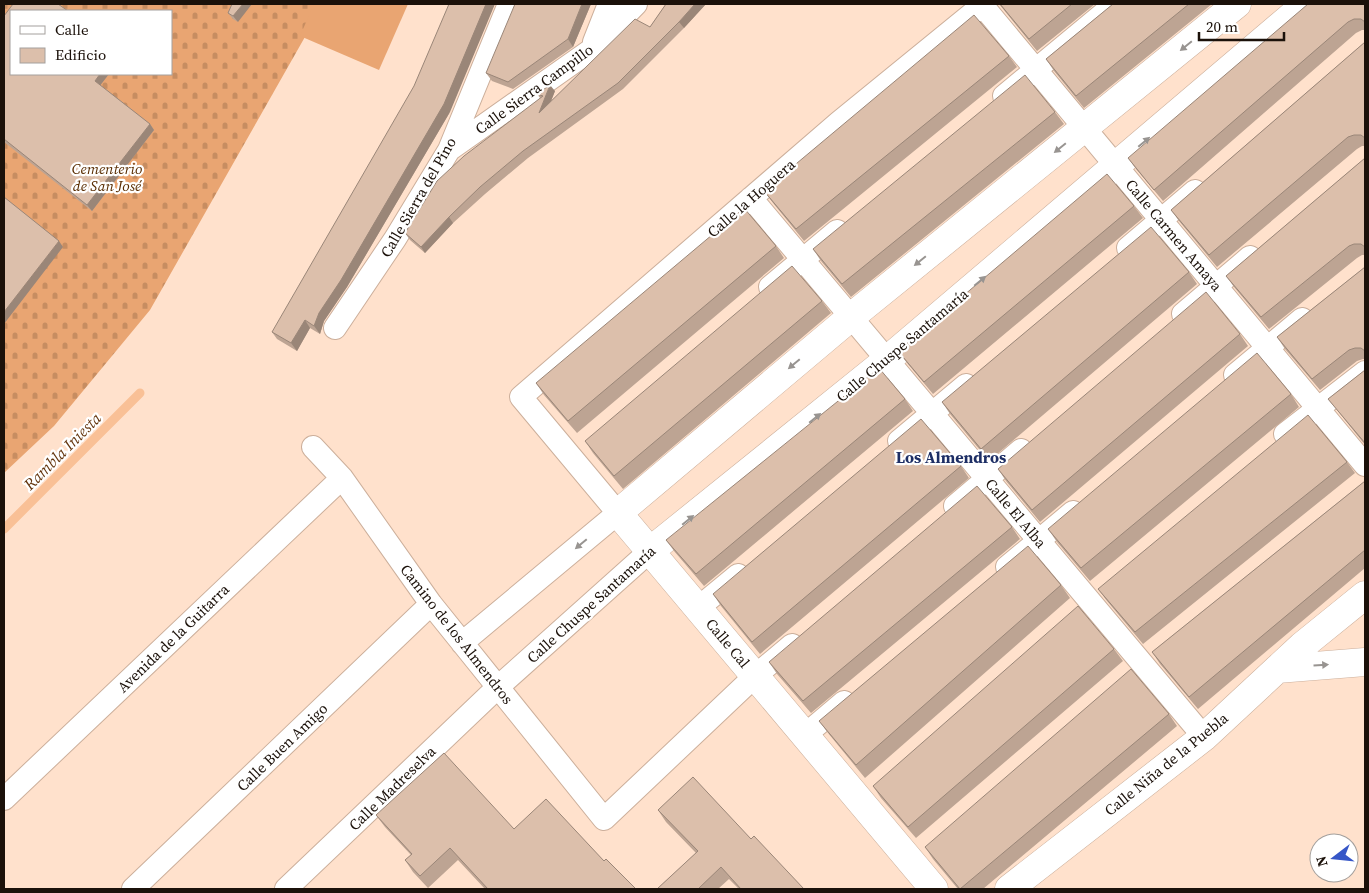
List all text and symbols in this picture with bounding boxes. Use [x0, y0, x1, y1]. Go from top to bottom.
legend [10, 10, 172, 75]
scale bar [1199, 10, 1284, 42]
text: 20 m [1206, 16, 1238, 37]
text: Calle [55, 19, 89, 40]
street label: Calle Sierra Campillo [471, 39, 597, 139]
one-way arrow [1179, 40, 1192, 51]
text: Edificio [55, 44, 106, 65]
street label: Calle Sierra del Pino [375, 133, 461, 261]
one-way arrow [1137, 136, 1150, 147]
one-way arrow [1053, 143, 1066, 154]
street label: Calle la Hoguera [703, 154, 800, 242]
park label: Cementerio de San José [72, 158, 142, 196]
street label: Calle Carmen Amaya [1121, 174, 1227, 296]
one-way arrow [913, 256, 926, 267]
one-way arrow [973, 275, 986, 286]
street label: Calle Chuspe Santamaría [831, 283, 973, 407]
one-way arrow [788, 359, 801, 370]
water label: Rambla Iniesta [18, 407, 106, 495]
one-way arrow [808, 412, 821, 423]
district label: Los Almendros [896, 446, 1006, 468]
street label: Calle El Alba [981, 474, 1052, 553]
one-way arrow [681, 515, 694, 526]
one-way arrow [574, 539, 587, 550]
street label: Calle Chuspe Santamaría [522, 540, 660, 668]
street label: Camino de los Almendros [396, 560, 518, 708]
street label: Avenida de la Guitarra [112, 579, 234, 697]
street label: Calle Cal [701, 614, 755, 673]
one-way arrow [1313, 661, 1329, 669]
street label: Calle Buen Amigo [232, 698, 332, 796]
street label: Calle Niña de la Puebla [1100, 707, 1232, 820]
street label: Calle Madreselva [344, 741, 440, 835]
north arrow [1309, 833, 1359, 883]
text: N [1310, 854, 1333, 869]

